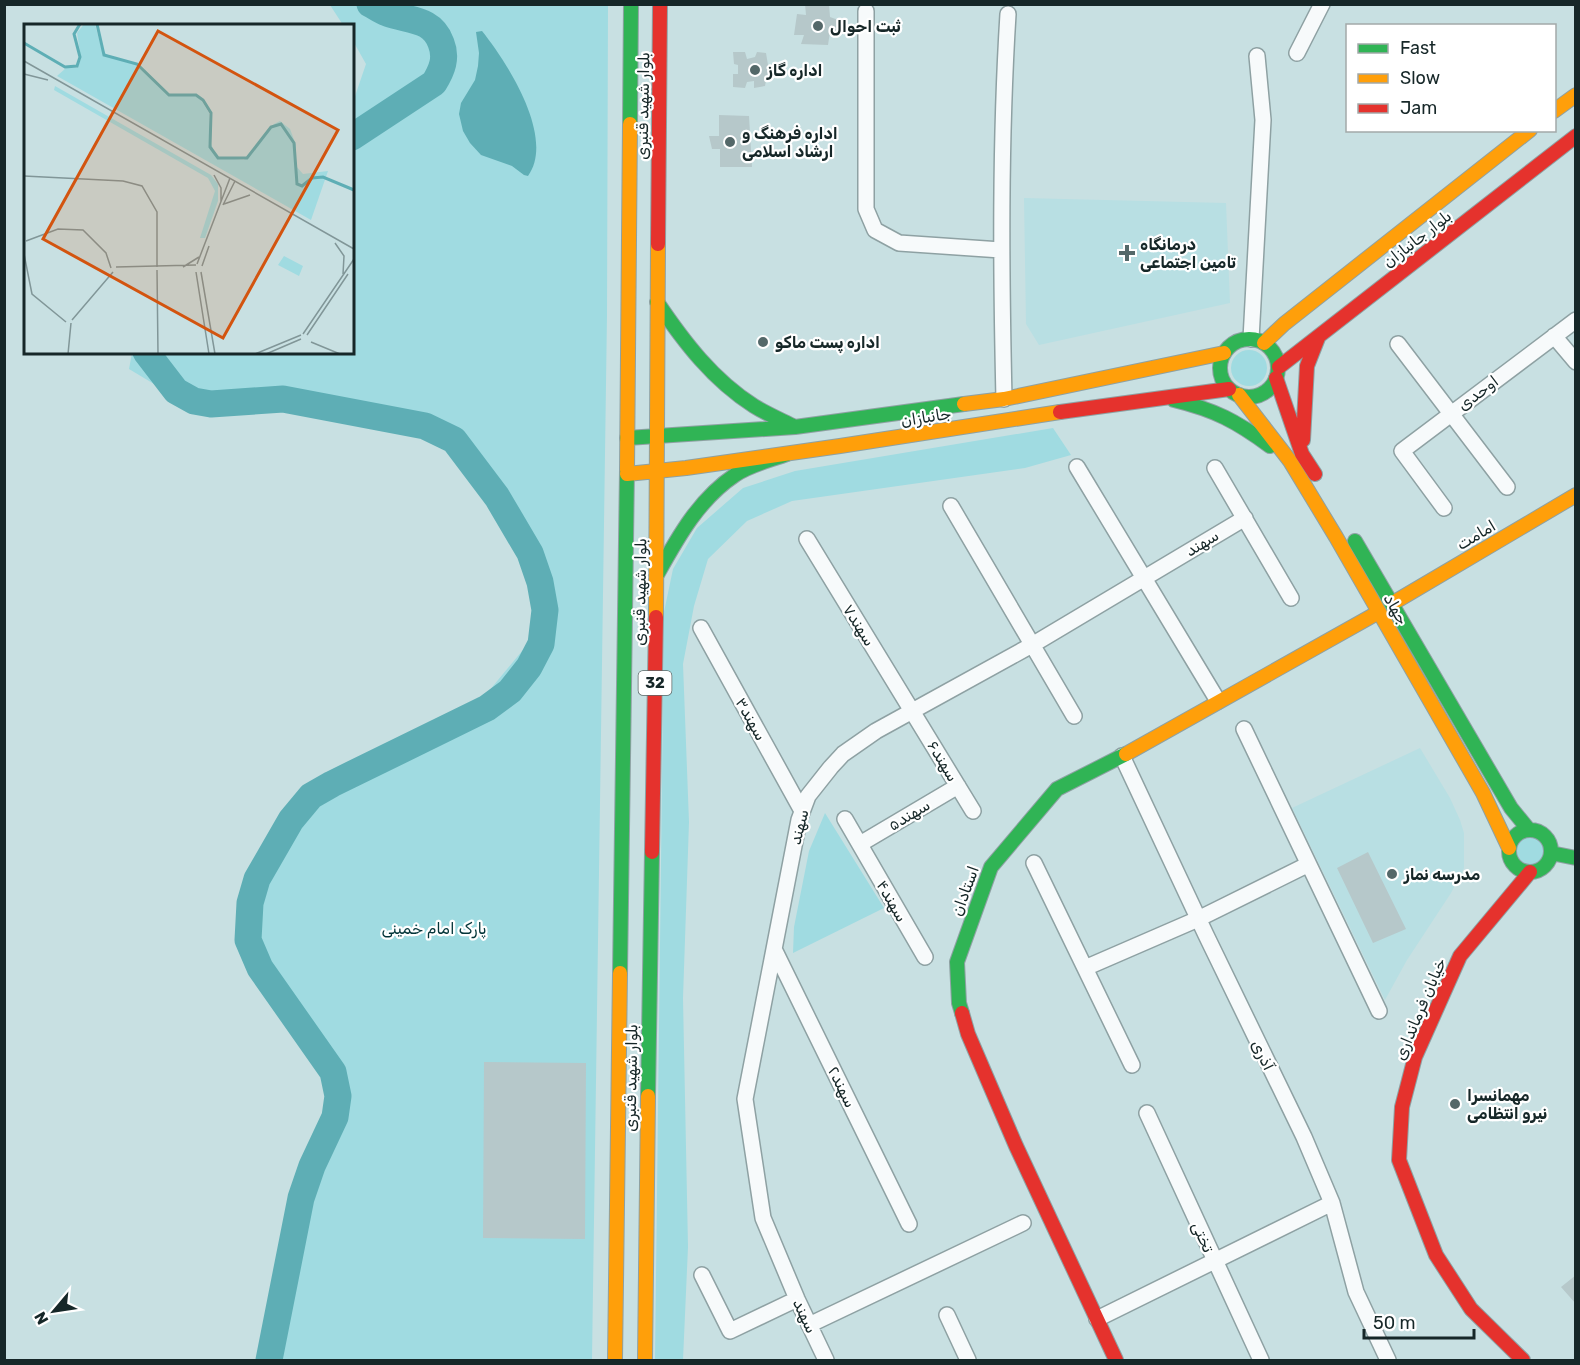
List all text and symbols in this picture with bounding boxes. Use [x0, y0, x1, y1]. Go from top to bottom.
place label: ثبت احوال [830, 17, 901, 36]
marker: ثبت احوال [811, 19, 825, 33]
inset map [24, 24, 354, 354]
legend [1346, 24, 1556, 132]
text: Fast [1400, 37, 1436, 59]
street label: بلوار شهید قنبری [633, 52, 654, 160]
place label: اداره گاز [766, 61, 822, 80]
marker: اداره گاز [748, 63, 762, 77]
text: Slow [1400, 67, 1440, 89]
text: Jam [1400, 97, 1437, 119]
place label: اداره فرهنگ و ارشاد اسلامی [742, 124, 838, 161]
marker: اداره فرهنگ و ارشاد اسلامی [723, 135, 737, 149]
street label: بلوار جانبازان [1379, 206, 1456, 272]
place label: درمانگاه تامین اجتماعی [1140, 235, 1236, 272]
marker: درمانگاه تامین اجتماعی [1118, 244, 1136, 262]
place label: اداره پست ماکو [775, 333, 880, 354]
marker: اداره پست ماکو [756, 335, 770, 349]
street label: اوحدی [1454, 372, 1503, 415]
street label: جانبازان [899, 404, 953, 431]
street label: امامت [1453, 516, 1499, 554]
street label: سهند [1182, 526, 1223, 561]
street label: بلوار شهید قنبری [630, 538, 651, 646]
street label: جهاد [1379, 590, 1412, 628]
street label: سهند۷ [838, 601, 879, 650]
road number: 32 [638, 671, 672, 695]
street label: سهند۳ [731, 694, 770, 744]
street label: سهند۶ [923, 737, 963, 785]
street label: سهند۵ [884, 795, 934, 836]
street label: سهند [785, 807, 814, 847]
street label: استادان [947, 863, 983, 919]
place label: مدرسه نماز [1403, 865, 1480, 884]
marker: مدرسه نماز [1385, 867, 1399, 881]
street label: سهند۴ [872, 877, 911, 926]
park label: پارک امام خمینی [382, 919, 486, 939]
street label: خیابان فرمانداری [1390, 955, 1451, 1063]
street label: بلوار شهید قنبری [621, 1024, 642, 1132]
street label: آذری [1247, 1037, 1279, 1074]
street label: سهند۲ [823, 1063, 860, 1111]
place label: مهمانسرا نیرو انتظامی [1467, 1086, 1547, 1123]
marker: مهمانسرا نیرو انتظامی [1448, 1097, 1462, 1111]
street label: تختی [1188, 1219, 1218, 1255]
north arrow [24, 1281, 84, 1341]
street label: سهند [788, 1296, 821, 1337]
scale bar [1364, 1302, 1474, 1340]
text: N [30, 1308, 52, 1328]
text: 50 m [1373, 1312, 1416, 1334]

